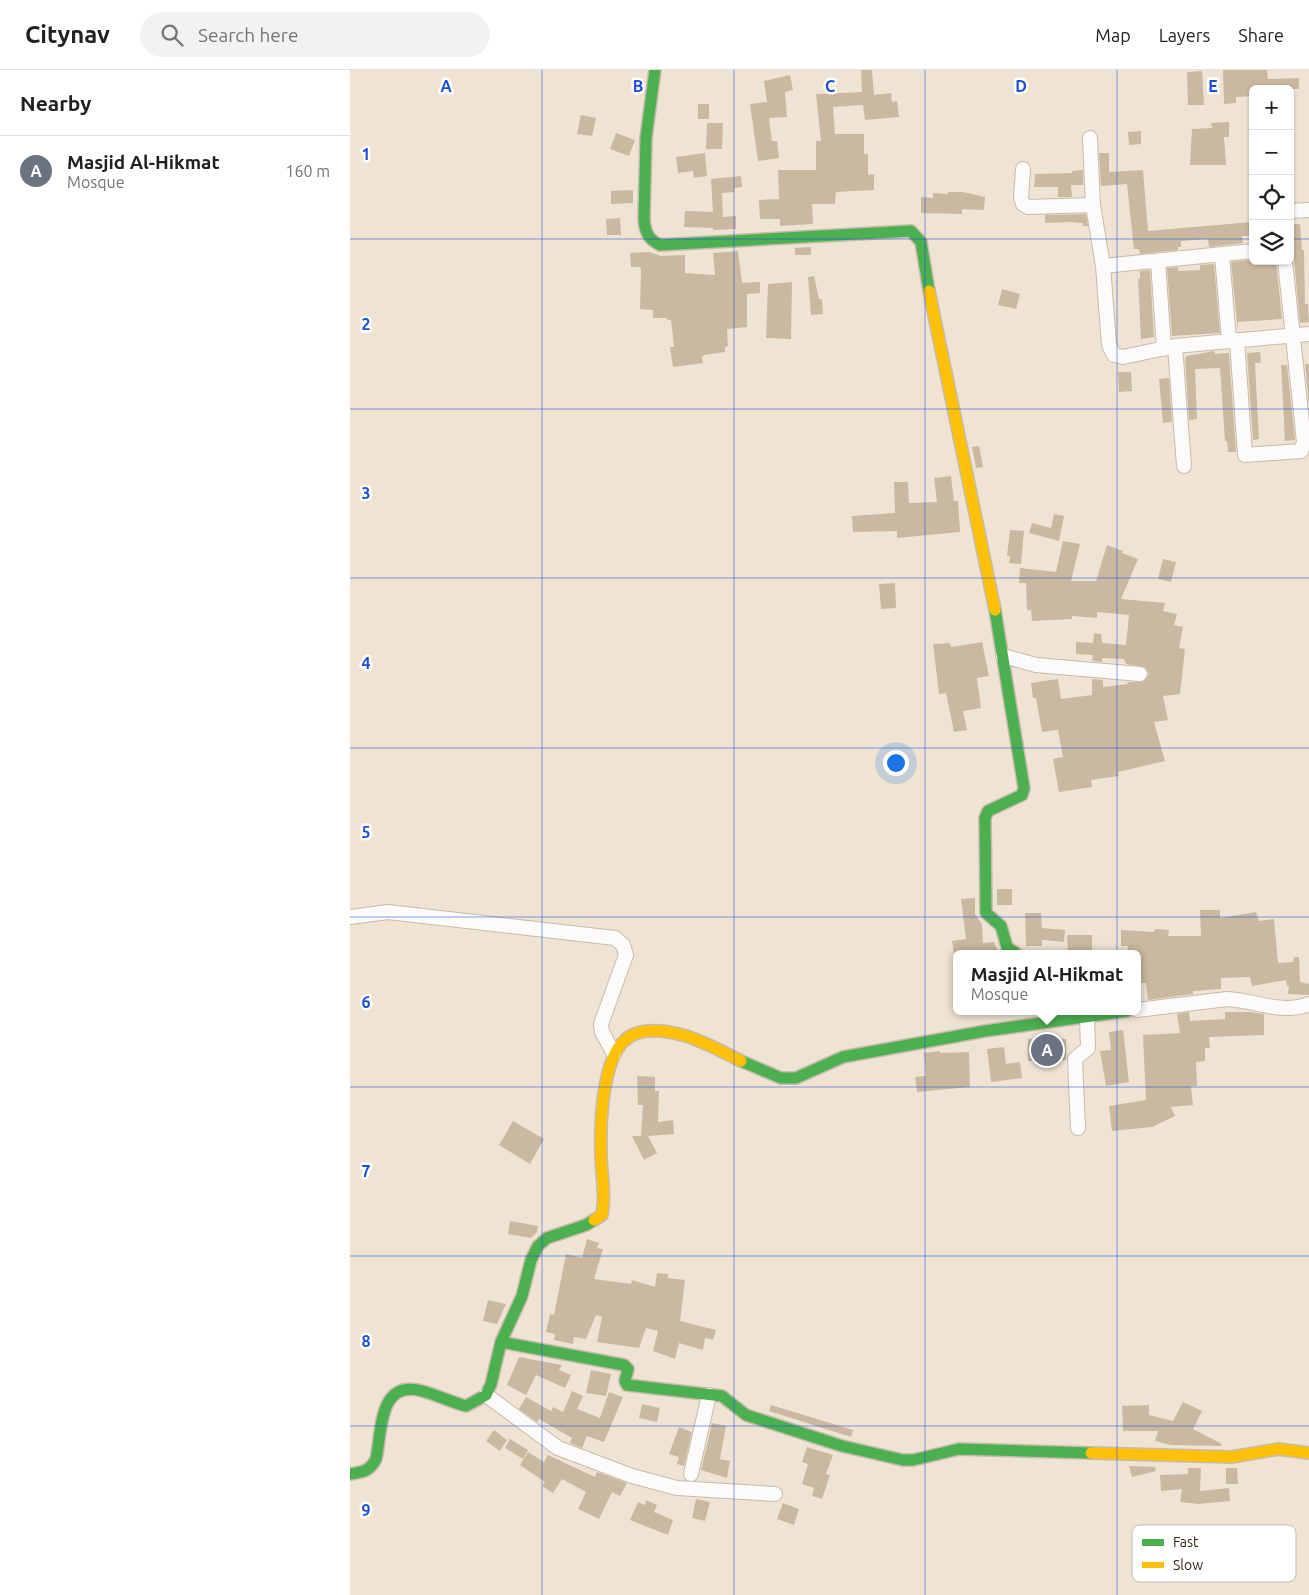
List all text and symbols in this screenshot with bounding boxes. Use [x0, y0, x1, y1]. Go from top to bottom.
search box [140, 12, 490, 57]
text: Citynav [25, 21, 110, 48]
icon: search [158, 21, 186, 49]
text: Search here [198, 24, 298, 46]
text: Map [1095, 25, 1131, 45]
text: Layers [1159, 25, 1210, 45]
text: Share [1238, 25, 1284, 45]
text: A [440, 77, 452, 95]
text: B [633, 77, 643, 95]
text: C [825, 77, 835, 95]
text: D [1015, 77, 1027, 95]
text: E [1208, 77, 1218, 95]
map controls [1249, 85, 1294, 265]
button: + [1249, 85, 1294, 130]
text: Nearby [20, 91, 91, 115]
button: − [1249, 130, 1294, 175]
text: 1 [361, 145, 371, 163]
text: Masjid Al-Hikmat [67, 151, 220, 173]
text: A [30, 162, 42, 180]
text: 160 m [285, 162, 330, 180]
text: Mosque [67, 173, 125, 191]
button: locate [1249, 175, 1294, 220]
button: layers [1249, 220, 1294, 265]
text: 2 [361, 315, 371, 333]
text: 3 [361, 484, 371, 502]
text: 4 [361, 654, 371, 672]
your location [883, 750, 909, 776]
text: 5 [361, 823, 371, 841]
popup [953, 950, 1141, 1015]
text: Masjid Al-Hikmat [971, 963, 1123, 985]
text: Mosque [971, 985, 1028, 1003]
text: 6 [361, 993, 371, 1011]
pin: A [1031, 1031, 1063, 1069]
text: 7 [361, 1162, 371, 1180]
text: 8 [361, 1332, 371, 1350]
text: 9 [361, 1501, 371, 1519]
legend [1132, 1525, 1296, 1582]
text: Fast [1173, 1534, 1199, 1550]
text: Slow [1173, 1557, 1203, 1573]

